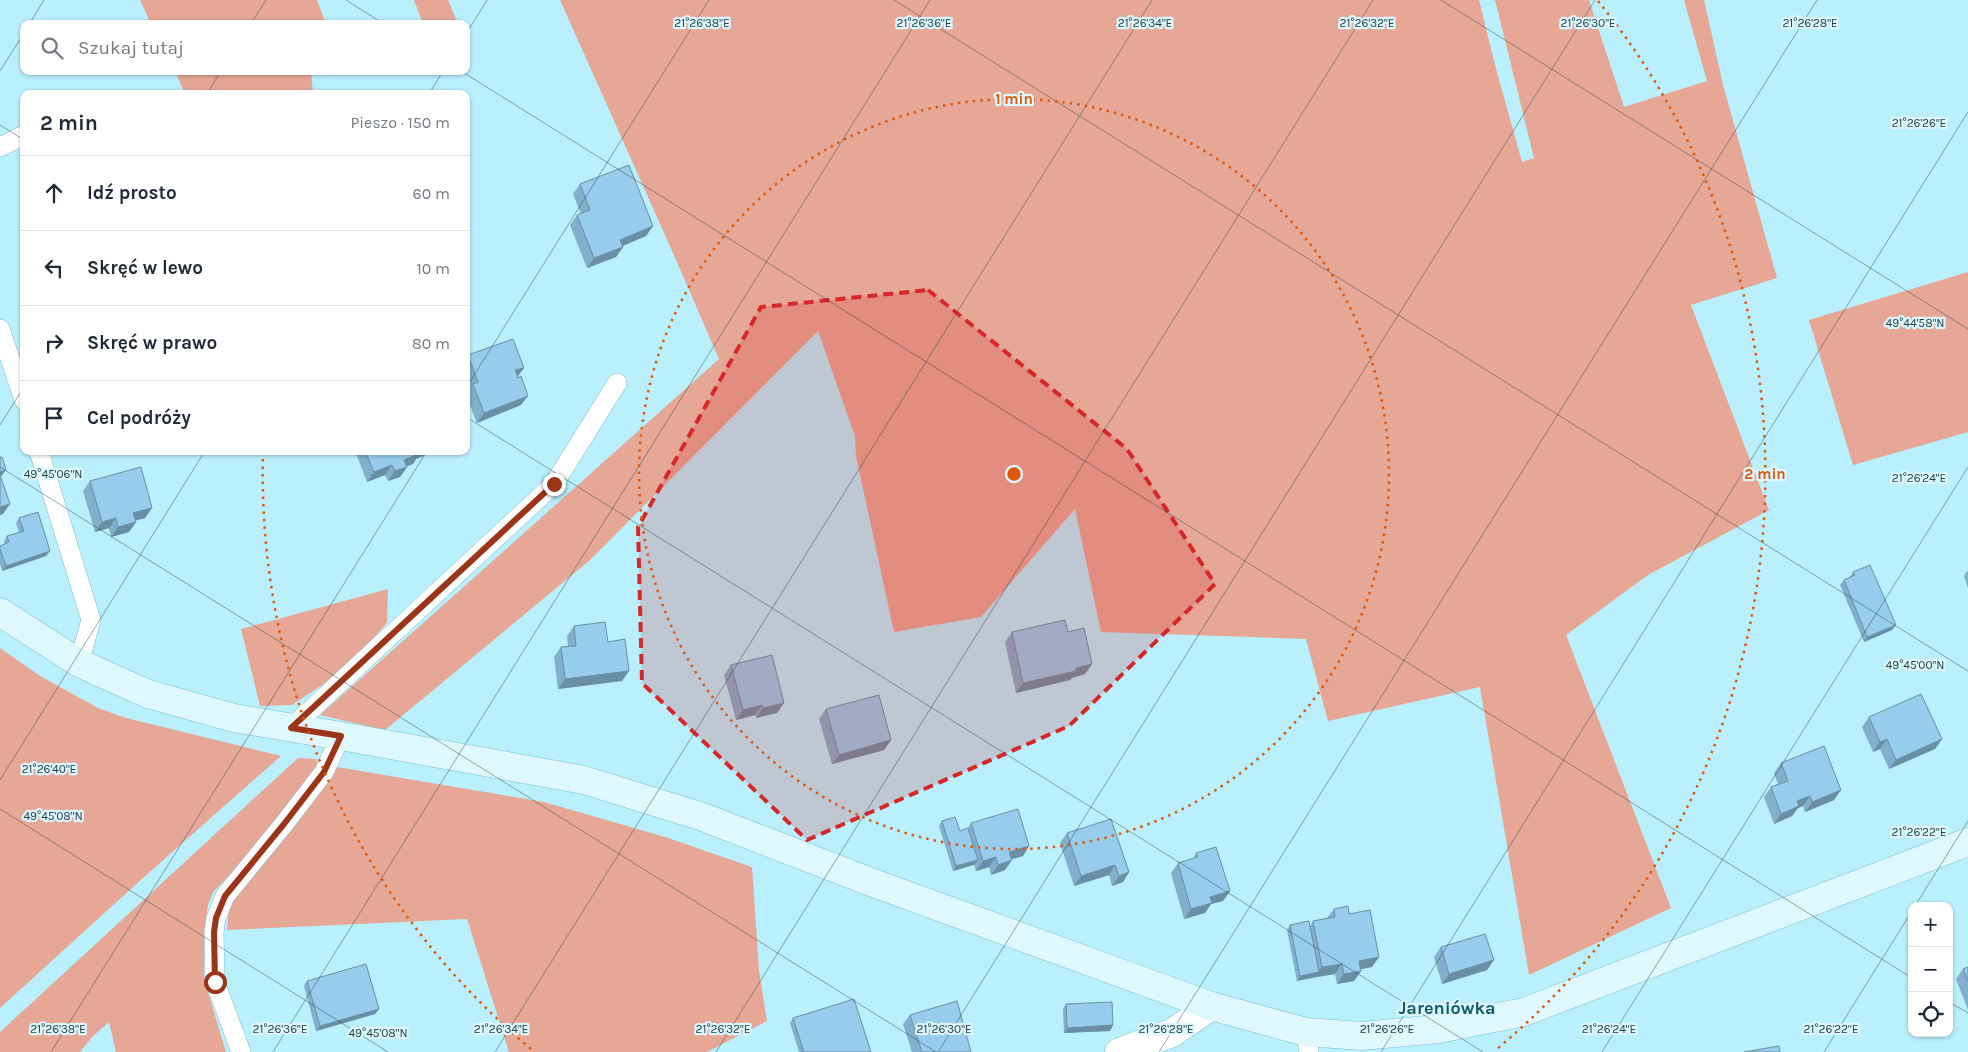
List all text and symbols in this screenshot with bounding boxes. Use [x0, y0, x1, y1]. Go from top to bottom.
text: 21°26'38"E [674, 16, 730, 30]
text: 21°26'36"E [897, 16, 951, 30]
text: 21°26'34"E [1118, 16, 1172, 30]
text: 21°26'32"E [1340, 16, 1394, 30]
text: 21°26'30"E [1560, 16, 1616, 30]
text: 21°26'28"E [1782, 16, 1838, 30]
search box [20, 20, 470, 75]
icon: search [38, 34, 66, 62]
text: Szukaj tutaj [78, 37, 184, 59]
text: 1 min [995, 90, 1033, 108]
text: 2 min [40, 111, 98, 135]
text: Pieszo · 150 m [350, 113, 450, 132]
text: 21°26'26"E [1892, 116, 1946, 130]
icon: ahead [40, 179, 68, 207]
text: Idź prosto [87, 182, 177, 204]
text: 60 m [413, 184, 450, 203]
icon: left [40, 254, 68, 282]
text: Skręć w lewo [87, 257, 203, 279]
text: 10 m [416, 259, 450, 278]
text: 49°44'58"N [1886, 316, 1944, 330]
icon: right [40, 329, 68, 357]
text: Skręć w prawo [87, 332, 217, 354]
text: 80 m [412, 334, 450, 353]
icon: arrive [40, 404, 68, 432]
text: Cel podróży [87, 407, 191, 429]
centre of rings [1005, 465, 1023, 483]
text: 2 min [1744, 465, 1786, 483]
text: 49°45'06"N [24, 467, 82, 481]
text: 21°26'24"E [1892, 471, 1946, 485]
route end [543, 473, 566, 496]
text: 49°45'00"N [1886, 658, 1944, 672]
text: 21°26'40"E [22, 762, 76, 776]
text: 49°45'08"N [23, 809, 83, 823]
text: 21°26'22"E [1892, 825, 1946, 839]
map controls [1908, 902, 1953, 1037]
button: + [1908, 902, 1953, 947]
button: − [1908, 947, 1953, 992]
route start [204, 971, 227, 994]
button: locate [1908, 992, 1953, 1037]
district label: Jareniówka [1398, 997, 1496, 1019]
text: 21°26'38"E [30, 1022, 86, 1036]
text: 21°26'36"E [253, 1022, 307, 1036]
text: 21°26'34"E [474, 1022, 528, 1036]
text: 21°26'32"E [696, 1022, 750, 1036]
text: 21°26'30"E [916, 1022, 972, 1036]
text: 21°26'28"E [1138, 1022, 1194, 1036]
text: 21°26'26"E [1360, 1022, 1414, 1036]
text: 21°26'24"E [1582, 1022, 1636, 1036]
text: 21°26'22"E [1804, 1022, 1858, 1036]
text: 49°45'08"N [348, 1026, 408, 1040]

